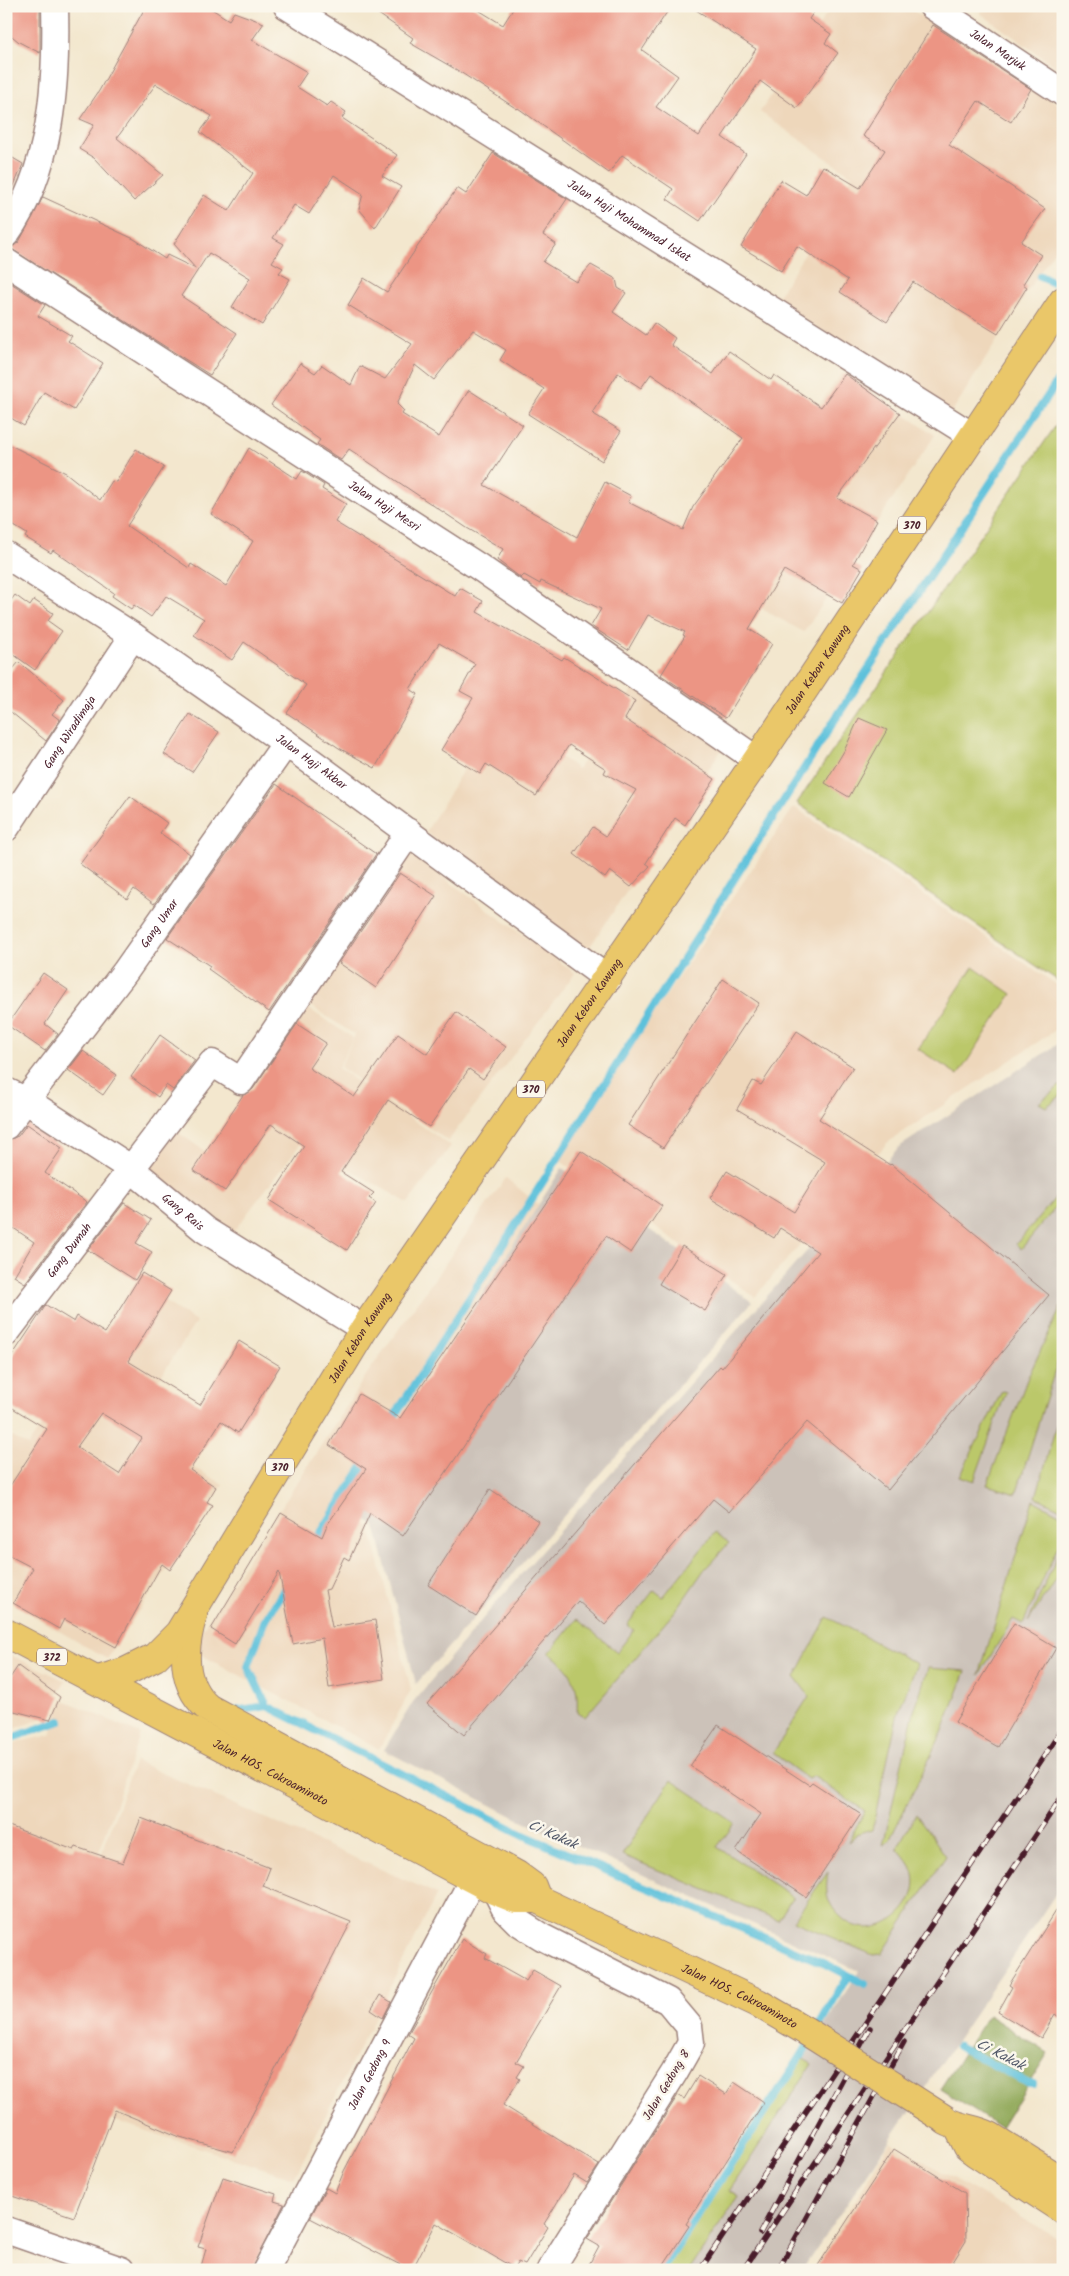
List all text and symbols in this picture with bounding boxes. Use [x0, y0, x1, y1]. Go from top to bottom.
street label: Jalan Marjuk [965, 24, 1030, 76]
street label: Jalan Haji Mohammad Iskat [563, 175, 695, 267]
street label: Jalan Haji Mesri [344, 476, 425, 537]
road number: 370 [898, 516, 926, 534]
street label: Jalan Kebon Kawung [781, 620, 855, 719]
street label: Gang Wiradimaja [39, 692, 101, 773]
street label: Jalan Haji Akbar [272, 730, 352, 795]
street label: Gang Umar [136, 894, 184, 952]
street label: Jalan Kebon Kawung [552, 954, 628, 1052]
road number: 370 [517, 1080, 545, 1098]
street label: Gang Rais [157, 1189, 208, 1236]
street label: Gang Dumah [42, 1219, 97, 1282]
street label: Jalan Kebon Kawung [324, 1288, 397, 1387]
road number: 370 [266, 1458, 294, 1475]
road number: 372 [37, 1648, 67, 1665]
street label: Jalan HOS. Cokroaminoto [209, 1734, 331, 1811]
water label: Ci Kakak [524, 1814, 583, 1857]
street label: Jalan HOS. Cokroaminoto [678, 1959, 801, 2034]
water label: Ci Kakak [972, 2033, 1031, 2078]
street label: Jalan Gedong 9 [343, 2036, 397, 2114]
street label: Jalan Gedong 8 [638, 2046, 695, 2124]

